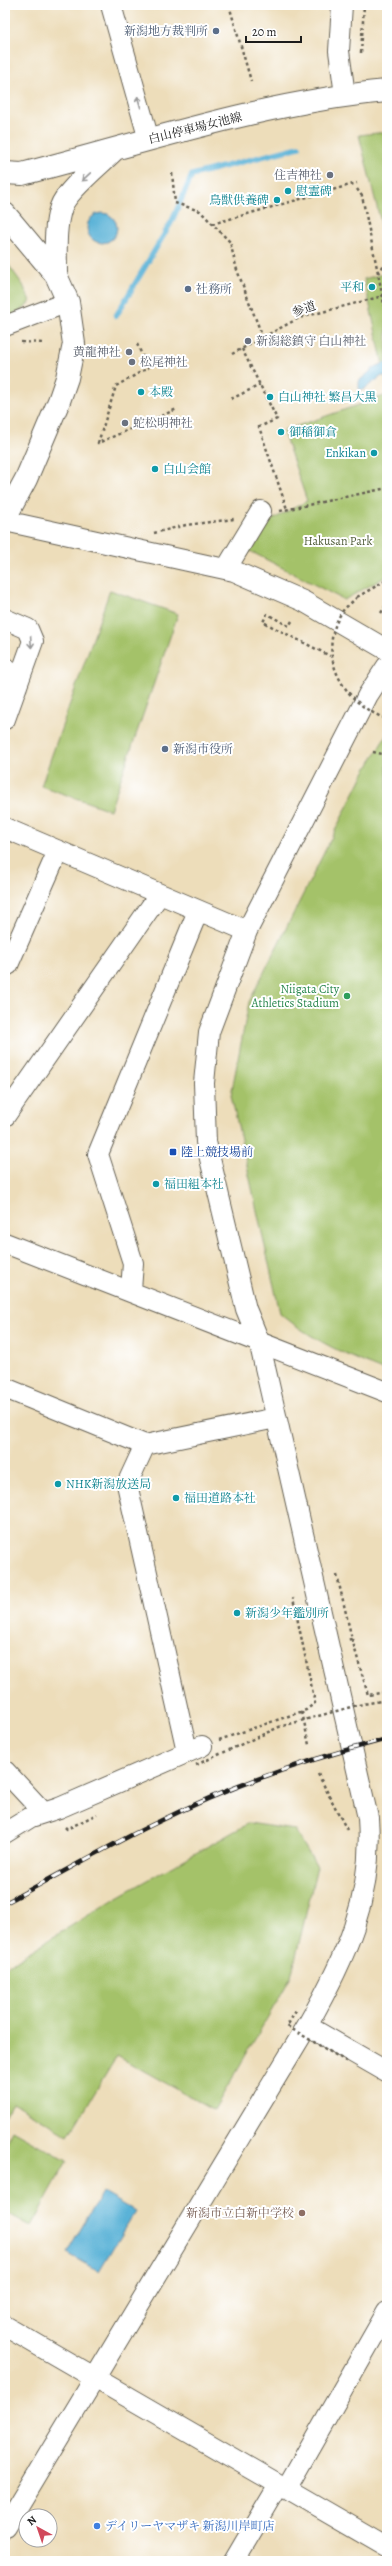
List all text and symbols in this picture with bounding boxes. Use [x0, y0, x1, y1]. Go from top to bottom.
scale bar [246, 18, 301, 44]
place label: 新潟地方裁判所 [124, 23, 208, 39]
text: 20 m [252, 24, 276, 40]
marker: 新潟地方裁判所 [211, 26, 221, 36]
one-way arrow [134, 96, 142, 109]
street label: 白山停車場女池線 [146, 109, 244, 147]
place label: 住吉神社 [274, 167, 322, 183]
marker: 住吉神社 [325, 170, 335, 180]
one-way arrow [81, 173, 91, 182]
place label: 慰霊碑 [296, 183, 332, 199]
marker: 慰霊碑 [283, 186, 293, 196]
place label: 鳥獣供養碑 [209, 192, 269, 208]
marker: 鳥獣供養碑 [272, 195, 282, 205]
place label: 平和 [340, 279, 364, 295]
place label: 社務所 [196, 281, 232, 297]
marker: 平和 [367, 282, 377, 292]
marker: 社務所 [183, 284, 193, 294]
street label: 参道 [290, 298, 318, 320]
place label: 新潟総鎮守 白山神社 [256, 333, 366, 349]
marker: 新潟総鎮守 白山神社 [243, 336, 253, 346]
place label: 黄龍神社 [73, 344, 121, 360]
marker: 黄龍神社 [124, 347, 134, 357]
place label: 松尾神社 [140, 354, 188, 370]
marker: 松尾神社 [127, 357, 137, 367]
place label: 本殿 [149, 384, 173, 400]
marker: 本殿 [136, 387, 146, 397]
place label: 白山神社 繁昌大黒 [278, 389, 376, 405]
marker: 白山神社 繁昌大黒 [265, 392, 275, 402]
place label: 蛇松明神社 [133, 415, 193, 431]
marker: 蛇松明神社 [120, 418, 130, 428]
place label: 御稲御倉 [289, 424, 337, 440]
marker: 御稲御倉 [276, 427, 286, 437]
place label: Enkikan [325, 445, 366, 461]
marker: Enkikan [369, 448, 379, 458]
place label: 白山会館 [163, 461, 211, 477]
marker: 白山会館 [150, 464, 160, 474]
park label: Hakusan Park [304, 533, 372, 549]
one-way arrow [28, 635, 35, 648]
place label: 新潟市役所 [173, 741, 233, 757]
marker: 新潟市役所 [160, 744, 170, 754]
place label: Niigata City Athletics Stadium [250, 981, 340, 1011]
marker: Niigata City Athletics Stadium [342, 991, 352, 1001]
place label: 陸上競技場前 [181, 1144, 253, 1160]
marker: 陸上競技場前 [168, 1147, 178, 1157]
place label: 福田組本社 [164, 1176, 224, 1192]
marker: 福田組本社 [151, 1179, 161, 1189]
place label: NHK新潟放送局 [66, 1476, 151, 1492]
marker: NHK新潟放送局 [53, 1479, 63, 1489]
place label: 福田道路本社 [184, 1490, 256, 1506]
marker: 福田道路本社 [171, 1493, 181, 1503]
place label: 新潟少年鑑別所 [245, 1605, 329, 1621]
marker: 新潟少年鑑別所 [232, 1608, 242, 1618]
place label: 新潟市立白新中学校 [186, 2205, 294, 2221]
marker: 新潟市立白新中学校 [297, 2208, 307, 2218]
north arrow [18, 2508, 58, 2548]
text: N [24, 2512, 40, 2529]
place label: デイリーヤマザキ 新潟川岸町店 [105, 2518, 275, 2534]
marker: デイリーヤマザキ 新潟川岸町店 [92, 2521, 102, 2531]

